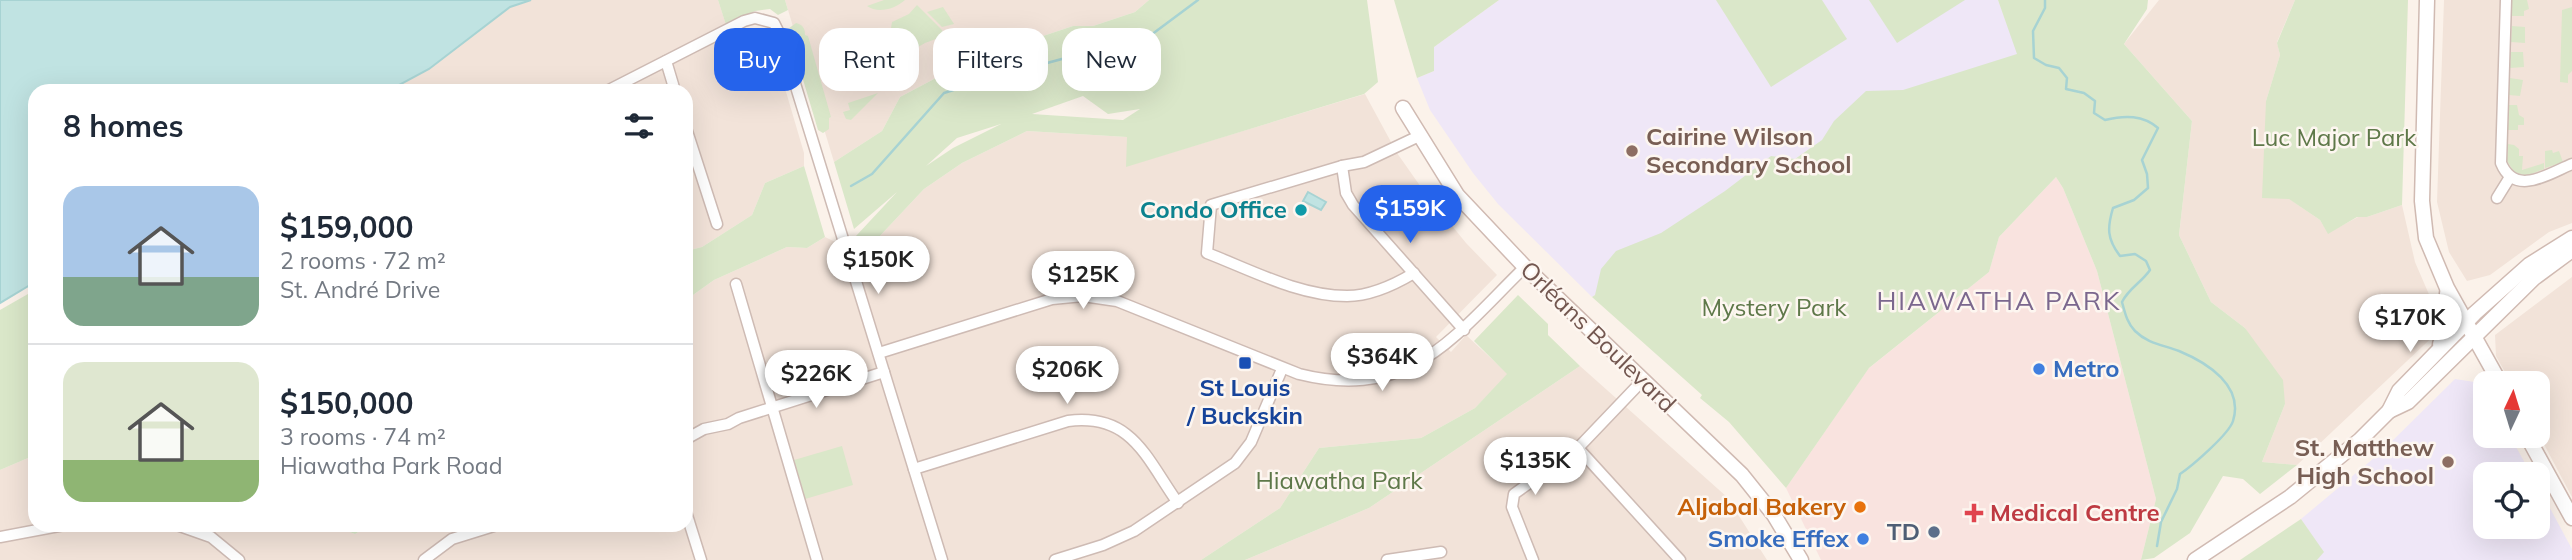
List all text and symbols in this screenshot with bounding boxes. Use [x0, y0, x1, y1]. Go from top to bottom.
chip: Buy [714, 28, 805, 91]
chip: Rent [819, 28, 919, 91]
chip: Filters [933, 28, 1048, 91]
chip: New [1062, 28, 1161, 91]
text: 8 homes [63, 107, 184, 145]
icon: filters [620, 107, 658, 145]
place label: Cairine Wilson Secondary School [1646, 121, 1851, 179]
park label: Luc Major Park [2252, 122, 2417, 152]
marker: Cairine Wilson Secondary School [1624, 143, 1640, 159]
pin: $159K [1361, 186, 1459, 245]
text: $159K [1375, 193, 1445, 222]
place label: Condo Office [1140, 194, 1287, 224]
marker: Condo Office [1293, 202, 1309, 218]
text: $159,000 [280, 208, 413, 246]
icon: home [119, 214, 203, 298]
pin: $150K [829, 236, 927, 296]
text: $150K [843, 244, 913, 273]
text: 2 rooms · 72 m² [280, 246, 446, 275]
pin: $125K [1034, 252, 1132, 311]
street label: Orléans Boulevard [1515, 254, 1683, 418]
text: $125K [1048, 259, 1118, 288]
text: St. André Drive [280, 275, 440, 304]
district label: HIAWATHA PARK [1876, 284, 2122, 317]
park label: Mystery Park [1701, 292, 1847, 322]
pin: $170K [2361, 294, 2459, 354]
text: $170K [2375, 302, 2445, 331]
pin: $364K [1333, 334, 1431, 393]
text: $364K [1347, 341, 1417, 370]
pin: $206K [1018, 346, 1116, 406]
pin: $226K [767, 350, 865, 410]
place label: Metro [2053, 353, 2120, 383]
text: $206K [1032, 354, 1102, 383]
marker: St Louis / Buckskin [1237, 355, 1253, 371]
text: $226K [781, 358, 851, 387]
marker: Metro [2031, 361, 2047, 377]
north arrow [2473, 371, 2550, 448]
map controls [2473, 371, 2550, 539]
place label: St Louis / Buckskin [1186, 372, 1303, 430]
text: $150,000 [280, 384, 413, 422]
icon: home [119, 390, 203, 474]
text: 3 rooms · 74 m² [280, 422, 446, 451]
place label: St. Matthew High School [2295, 432, 2434, 490]
pin: $135K [1486, 438, 1584, 497]
text: $135K [1500, 445, 1570, 474]
text: Hiawatha Park Road [280, 451, 502, 480]
marker: St. Matthew High School [2440, 454, 2456, 470]
button: locate [2473, 462, 2550, 539]
park label: Hiawatha Park [1255, 465, 1423, 495]
place label: Aljabal Bakery [1677, 491, 1847, 521]
place label: Medical Centre [1990, 497, 2160, 527]
marker: Aljabal Bakery [1852, 499, 1868, 515]
marker: Medical Centre [1964, 503, 1984, 523]
place label: TD [1887, 516, 1920, 546]
place label: Smoke Effex [1708, 523, 1850, 553]
marker: TD [1926, 524, 1942, 540]
marker: Smoke Effex [1855, 531, 1871, 547]

